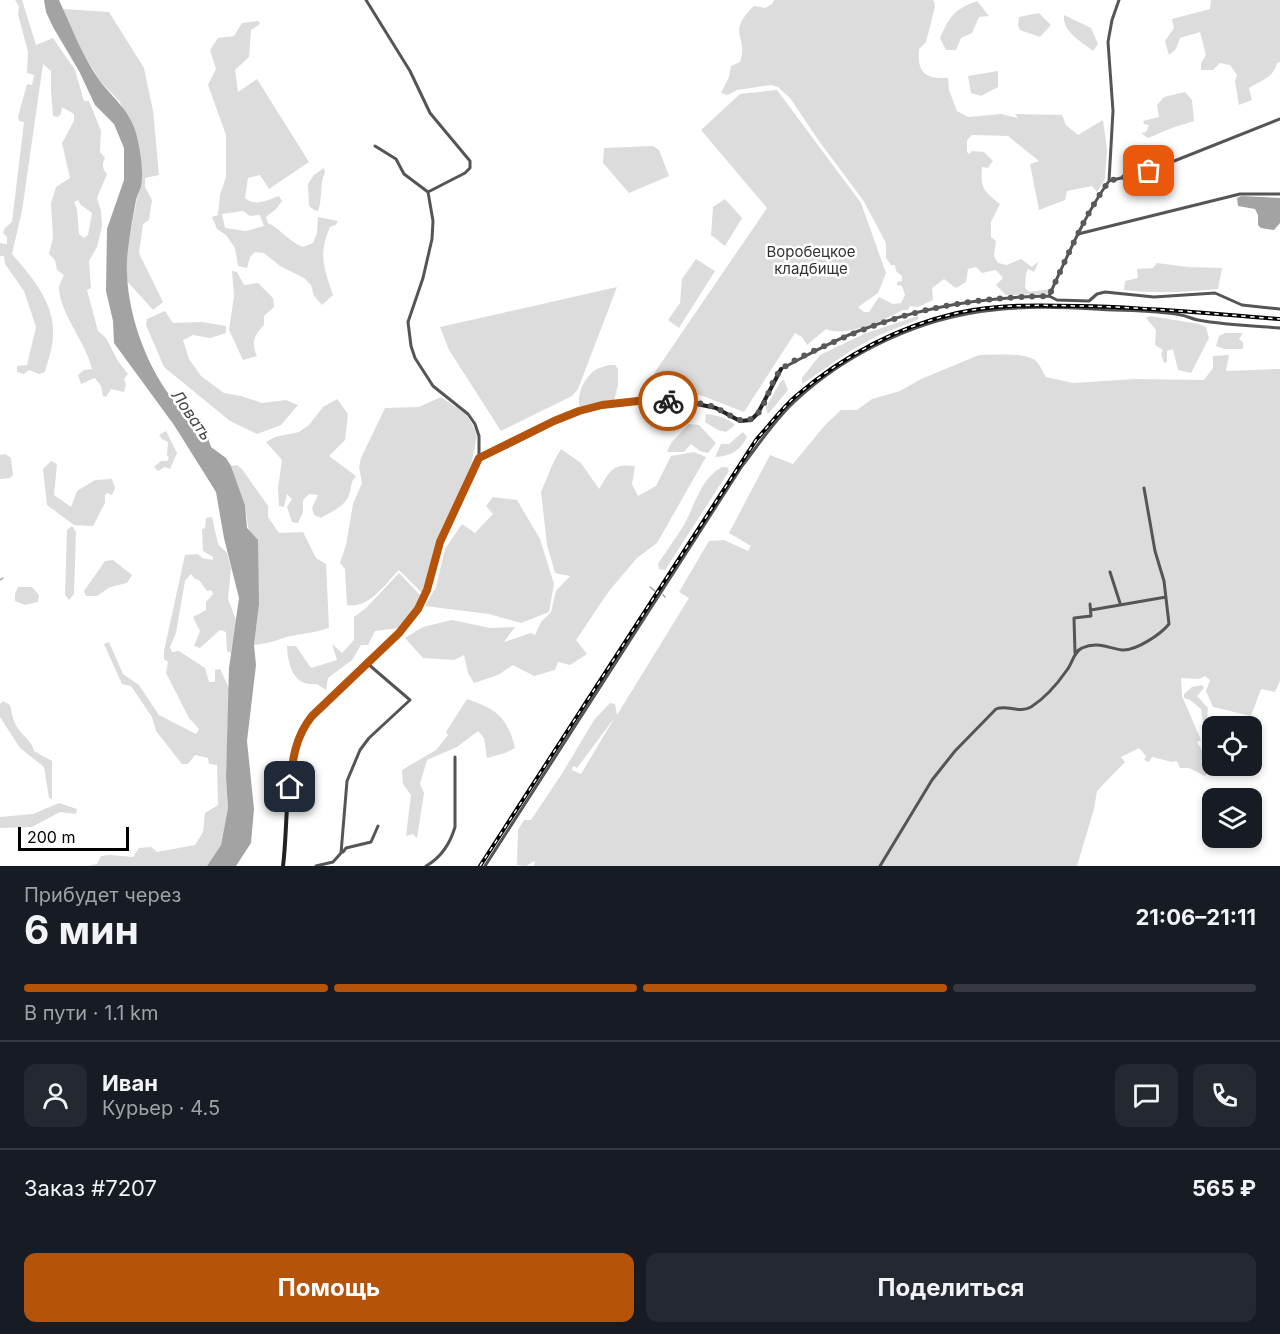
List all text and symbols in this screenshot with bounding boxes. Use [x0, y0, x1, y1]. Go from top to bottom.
pin [1123, 145, 1174, 196]
icon: bag [1132, 154, 1165, 187]
park label: Воробецкое кладбище [766, 242, 856, 278]
courier [638, 371, 698, 431]
icon: bike [652, 385, 685, 418]
water label: Ловать [167, 386, 217, 444]
map controls [1202, 716, 1262, 848]
button: locate [1202, 716, 1262, 776]
pin [264, 761, 315, 812]
icon: home [273, 770, 306, 803]
button: layers [1202, 788, 1262, 848]
scale bar [18, 824, 129, 852]
text: 200 m [27, 827, 75, 847]
text: Прибудет через [24, 883, 181, 907]
text: 21:06–21:11 [1136, 904, 1256, 930]
text: 6 мин [24, 906, 139, 953]
text: В пути · 1.1 km [24, 1001, 159, 1025]
button: person [24, 1064, 87, 1127]
button: chat [1115, 1064, 1178, 1127]
button: phone [1193, 1064, 1256, 1127]
text: Иван [102, 1070, 158, 1096]
text: Курьер · 4.5 [102, 1096, 220, 1120]
text: Заказ #7207 [24, 1175, 157, 1201]
text: 565 ₽ [1192, 1175, 1256, 1201]
button: Помощь [24, 1253, 634, 1322]
button: Поделиться [646, 1253, 1256, 1322]

